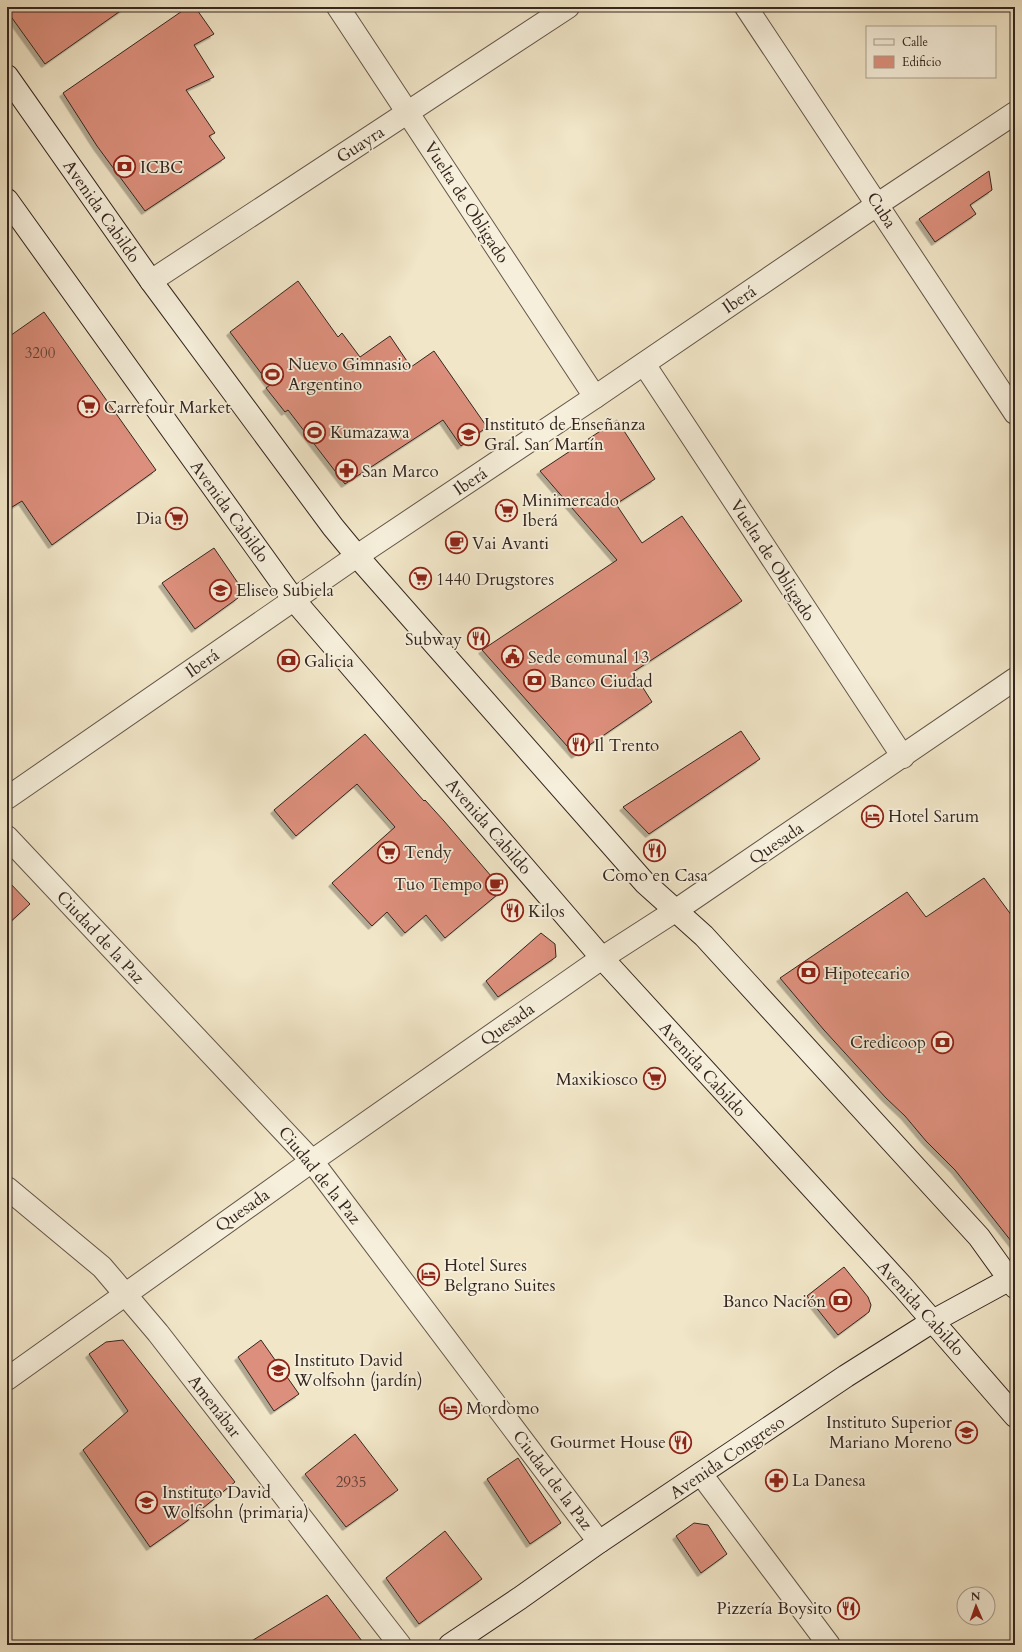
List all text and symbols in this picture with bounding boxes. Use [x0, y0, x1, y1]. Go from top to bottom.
legend [866, 26, 996, 78]
text: Calle [902, 34, 928, 50]
text: Edificio [902, 54, 942, 70]
street label: Guayra [332, 120, 389, 168]
street label: Vuelta de Obligado [419, 137, 514, 267]
bank icon: ICBC [111, 154, 137, 180]
street label: Avenida Cabildo [58, 155, 146, 267]
place label: ICBC [140, 156, 183, 179]
street label: Cuba [861, 188, 902, 233]
street label: Iberá [718, 279, 761, 319]
house number: 3200 [25, 343, 56, 363]
place label: Nuevo Gimnasio Argentino [288, 353, 411, 396]
sports icon: Nuevo Gimnasio Argentino [259, 361, 285, 387]
supermarket icon: Carrefour Market [76, 394, 102, 420]
place label: Carrefour Market [104, 396, 231, 419]
place label: Instituto de Enseñanza Gral. San Martín [484, 413, 646, 456]
sports icon: Kumazawa [301, 419, 327, 445]
place label: Kumazawa [330, 421, 410, 444]
school or university icon: Instituto de Enseñanza Gral. San Martín [456, 421, 482, 447]
street label: Avenida Cabildo [185, 456, 274, 567]
pharmacy icon: San Marco [333, 458, 359, 484]
place label: San Marco [362, 460, 439, 483]
street label: Iberá [449, 461, 492, 501]
place label: Minimercado Iberá [522, 489, 619, 532]
street label: Vuelta de Obligado [725, 495, 820, 625]
supermarket icon: Minimercado Iberá [493, 497, 519, 523]
supermarket icon: Dia [164, 505, 190, 531]
place label: Dia [136, 507, 163, 530]
cafe icon: Vai Avanti [444, 530, 470, 556]
place label: Vai Avanti [472, 532, 549, 555]
supermarket icon: 1440 Drugstores [408, 566, 434, 592]
place label: 1440 Drugstores [436, 568, 554, 591]
school or university icon: Eliseo Subiela [208, 577, 234, 603]
place label: Eliseo Subiela [236, 579, 335, 602]
restaurant icon: Subway [465, 626, 491, 652]
place label: Subway [405, 628, 462, 651]
street label: Iberá [181, 643, 224, 683]
public building icon: Sede comunal 13 [500, 644, 526, 670]
place label: Sede comunal 13 [528, 646, 650, 669]
bank icon: Galicia [276, 648, 302, 674]
place label: Galicia [304, 650, 354, 673]
bank icon: Banco Ciudad [521, 668, 547, 694]
place label: Banco Ciudad [550, 670, 653, 693]
restaurant icon: Il Trento [566, 732, 592, 758]
place label: Il Trento [594, 734, 659, 757]
street label: Avenida Cabildo [440, 773, 537, 879]
hotel icon: Hotel Sarum [860, 803, 886, 829]
place label: Hotel Sarum [888, 805, 980, 828]
street label: Quesada [744, 816, 809, 870]
restaurant icon: Como en Casa [642, 838, 668, 864]
supermarket icon: Tendy [375, 839, 401, 865]
place label: Tendy [404, 841, 452, 864]
place label: Como en Casa [602, 864, 708, 887]
cafe icon: Tuo Tempo [484, 871, 510, 897]
place label: Tuo Tempo [394, 873, 482, 896]
street label: Ciudad de la Paz [51, 886, 150, 989]
restaurant icon: Kilos [500, 898, 526, 924]
place label: Kilos [528, 900, 565, 923]
bank icon: Hipotecario [795, 960, 821, 986]
place label: Hipotecario [824, 962, 910, 985]
street label: Quesada [476, 997, 539, 1051]
street label: Avenida Cabildo [654, 1017, 752, 1122]
bank icon: Credicoop [929, 1029, 955, 1055]
place label: Credicoop [850, 1031, 926, 1054]
supermarket icon: Maxikiosco [641, 1066, 667, 1092]
place label: Maxikiosco [556, 1068, 638, 1091]
street label: Ciudad de la Paz [273, 1122, 366, 1229]
street label: Quesada [211, 1183, 274, 1237]
place label: Hotel Sures Belgrano Suites [444, 1254, 556, 1297]
street label: Avenida Cabildo [872, 1256, 970, 1361]
hotel icon: Hotel Sures Belgrano Suites [416, 1262, 442, 1288]
bank icon: Banco Nación [828, 1288, 854, 1314]
place label: Banco Nación [723, 1290, 826, 1313]
place label: Instituto David Wolfsohn (jardín) [293, 1349, 423, 1392]
school or university icon: Instituto David Wolfsohn (jardín) [265, 1357, 291, 1383]
street label: Amenábar [183, 1370, 247, 1443]
hotel icon: Mordomo [438, 1395, 464, 1421]
place label: Mordomo [466, 1397, 539, 1420]
street label: Avenida Congreso [665, 1410, 789, 1504]
place label: Instituto Superior Mariano Moreno [826, 1411, 953, 1454]
school or university icon: Instituto Superior Mariano Moreno [954, 1419, 980, 1445]
street label: Ciudad de la Paz [507, 1426, 598, 1535]
restaurant icon: Gourmet House [668, 1429, 694, 1455]
place label: Gourmet House [550, 1431, 666, 1454]
pharmacy icon: La Danesa [764, 1467, 790, 1493]
place label: La Danesa [792, 1469, 866, 1492]
house number: 2935 [336, 1472, 366, 1492]
place label: Instituto David Wolfsohn (primaria) [161, 1481, 309, 1524]
school or university icon: Instituto David Wolfsohn (primaria) [133, 1489, 159, 1515]
north arrow [956, 1586, 996, 1626]
text: N [971, 1589, 981, 1604]
restaurant icon: Pizzería Boysito [835, 1595, 861, 1621]
place label: Pizzería Boysito [717, 1597, 832, 1620]

